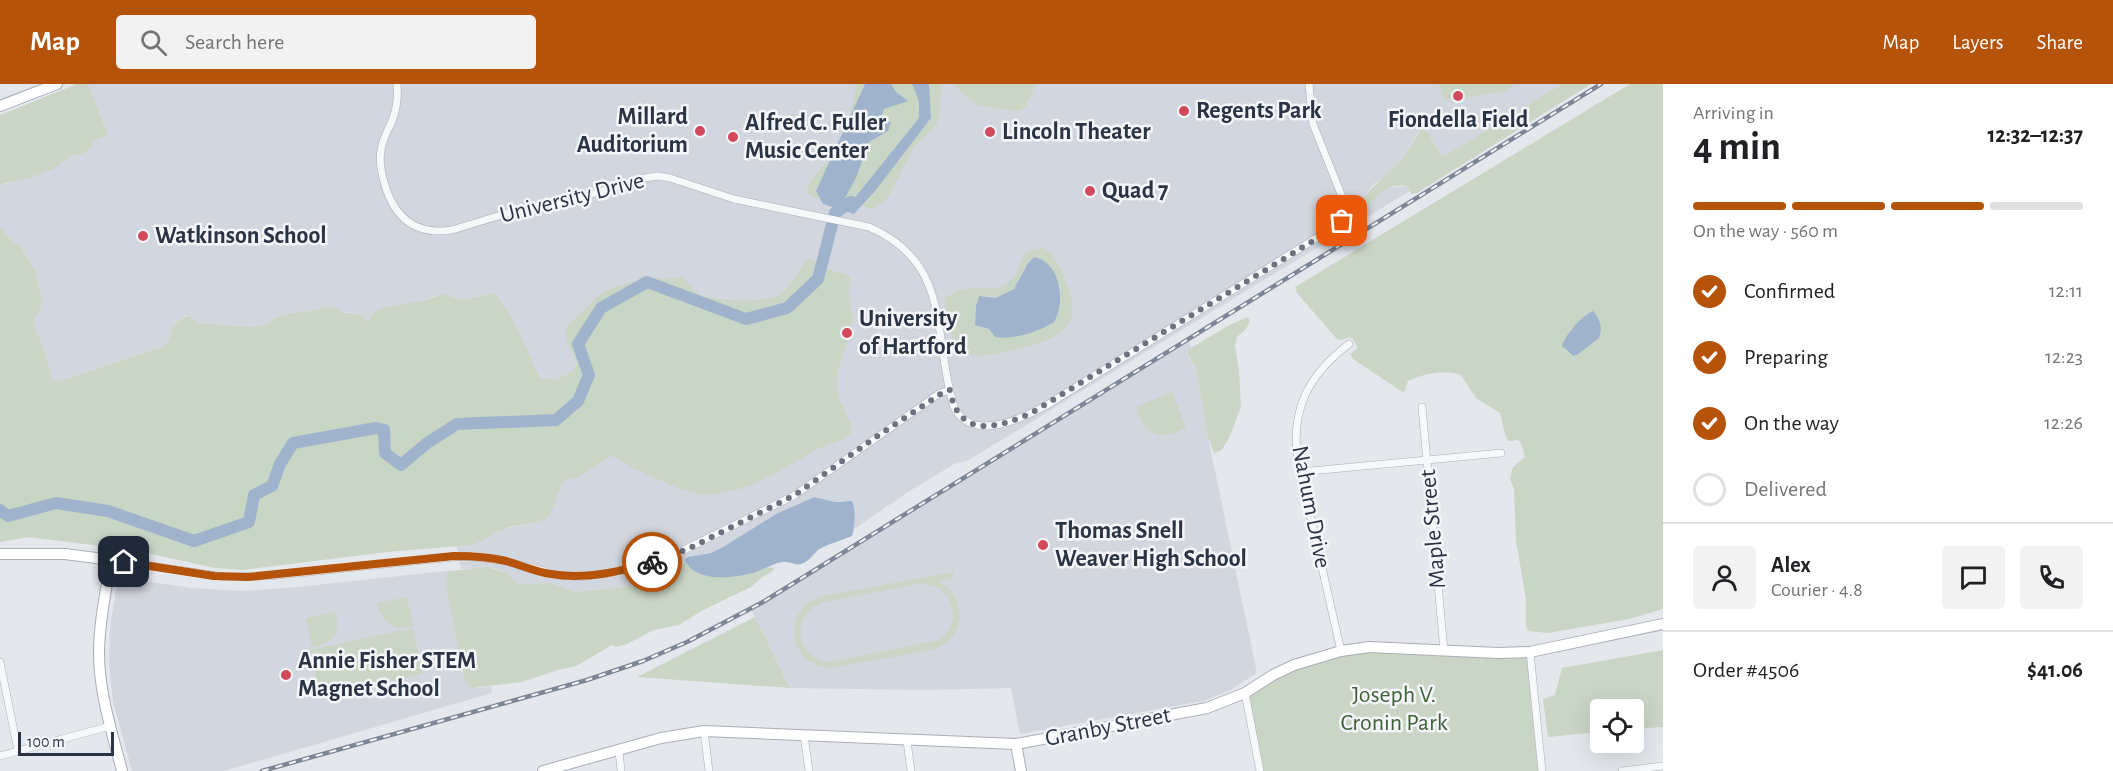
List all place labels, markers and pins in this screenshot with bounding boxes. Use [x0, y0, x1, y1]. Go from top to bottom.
marker: Fiondella Field [1451, 89, 1465, 103]
place label: Regents Park [1196, 99, 1322, 123]
marker: Regents Park [1177, 104, 1191, 118]
place label: Millard Auditorium [577, 105, 688, 157]
place label: Fiondella Field [1388, 108, 1529, 132]
place label: Alfred C. Fuller Music Center [745, 111, 887, 163]
place label: Lincoln Theater [1002, 120, 1151, 144]
marker: Millard Auditorium [693, 124, 707, 138]
marker: Lincoln Theater [983, 125, 997, 139]
marker: Alfred C. Fuller Music Center [726, 130, 740, 144]
place label: Quad 7 [1102, 179, 1168, 203]
marker: Quad 7 [1083, 184, 1097, 198]
pin [1316, 195, 1367, 246]
place label: Watkinson School [155, 224, 327, 248]
marker: Watkinson School [136, 229, 150, 243]
place label: University of Hartford [859, 307, 967, 359]
marker: University of Hartford [840, 326, 854, 340]
place label: Thomas Snell Weaver High School [1055, 519, 1247, 571]
pin [98, 536, 149, 587]
marker: Thomas Snell Weaver High School [1036, 538, 1050, 552]
place label: Annie Fisher STEM Magnet School [298, 649, 476, 701]
marker: Annie Fisher STEM Magnet School [279, 668, 293, 682]

